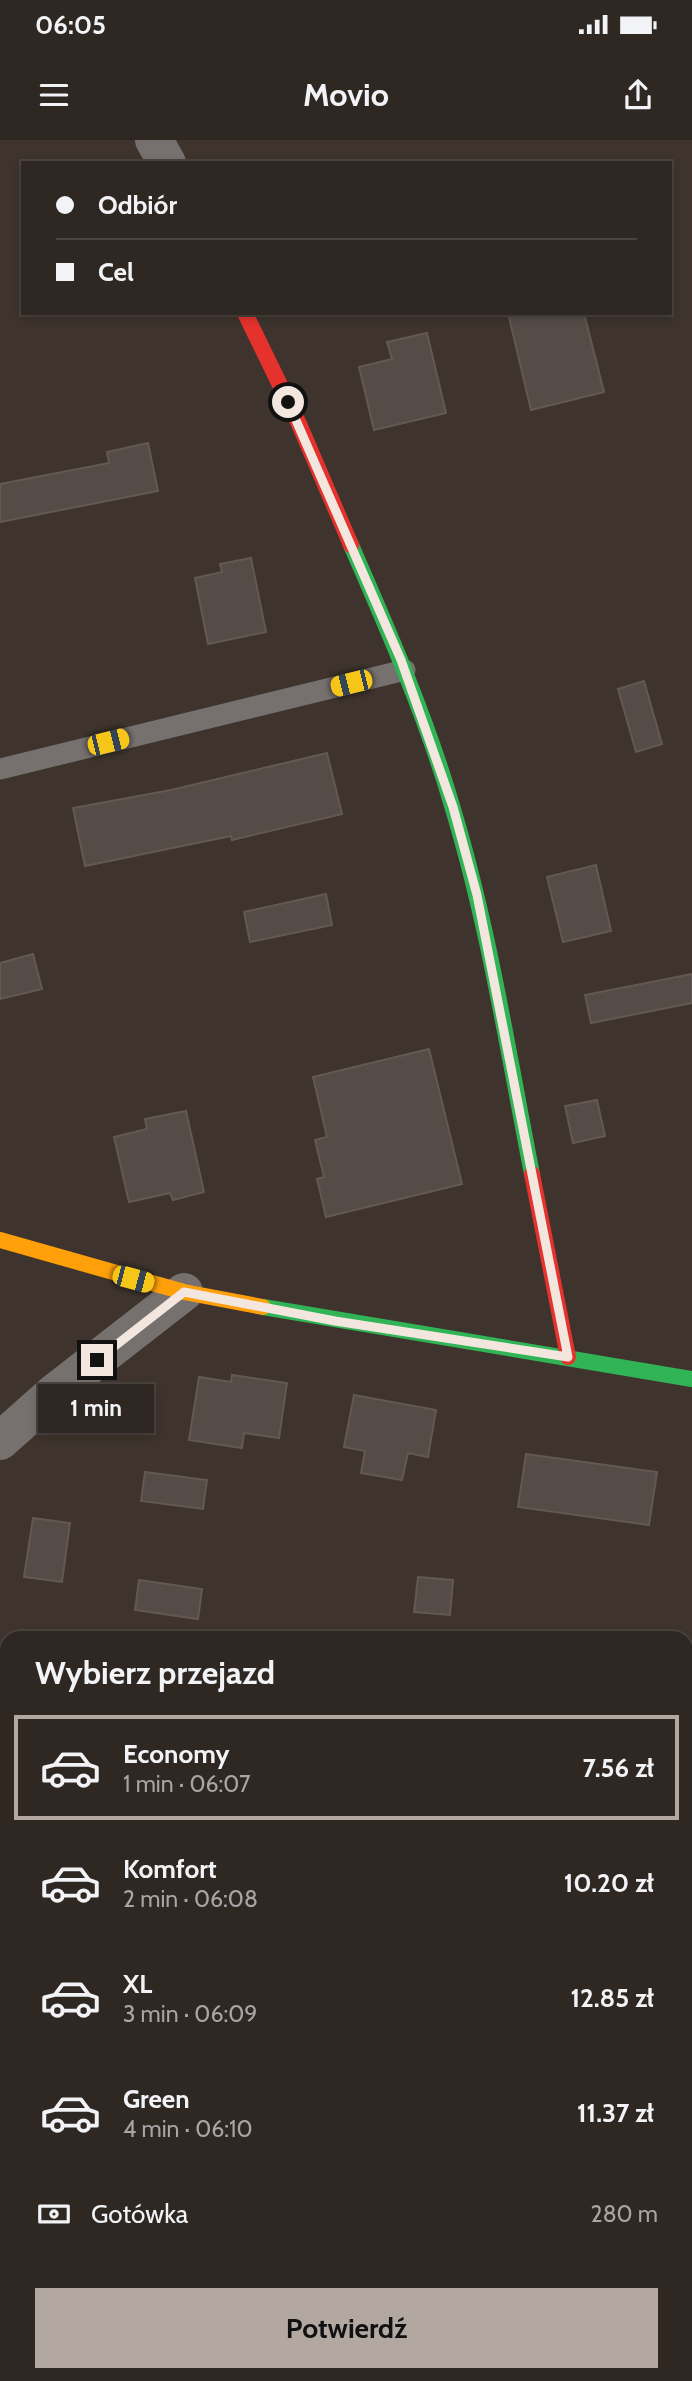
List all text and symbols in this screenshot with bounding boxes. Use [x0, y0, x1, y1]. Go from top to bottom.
text: 06:05 [35, 9, 106, 41]
text: Movio [303, 75, 389, 114]
icon: menu [35, 76, 73, 114]
icon: share [619, 76, 657, 114]
text: Odbiór [98, 189, 177, 221]
text: Cel [98, 256, 134, 288]
route start [272, 386, 304, 418]
car [329, 668, 374, 698]
car [86, 727, 131, 757]
car [110, 1263, 157, 1295]
route end [81, 1344, 113, 1376]
callout: 1 min [39, 1384, 155, 1434]
text: 1 min [70, 1394, 122, 1422]
text: Wybierz przejazd [35, 1653, 275, 1692]
icon: car [39, 1736, 102, 1799]
text: Economy [123, 1738, 229, 1770]
text: 7.56 zł [582, 1752, 654, 1784]
text: 1 min · 06:07 [123, 1770, 251, 1798]
icon: car [39, 1851, 102, 1914]
text: Komfort [123, 1853, 217, 1885]
text: 10.20 zł [564, 1867, 654, 1899]
text: 2 min · 06:08 [123, 1885, 258, 1913]
icon: car [39, 1966, 102, 2029]
text: XL [123, 1968, 152, 2000]
text: 12.85 zł [570, 1982, 654, 2014]
text: 3 min · 06:09 [123, 2000, 257, 2028]
icon: car [39, 2081, 102, 2144]
text: Green [123, 2083, 190, 2115]
text: 11.37 zł [577, 2097, 654, 2129]
text: 4 min · 06:10 [123, 2115, 253, 2143]
icon: cash [35, 2195, 73, 2233]
text: Gotówka [91, 2198, 188, 2230]
text: 280 m [591, 2200, 658, 2228]
button: Potwierdź [35, 2288, 658, 2368]

